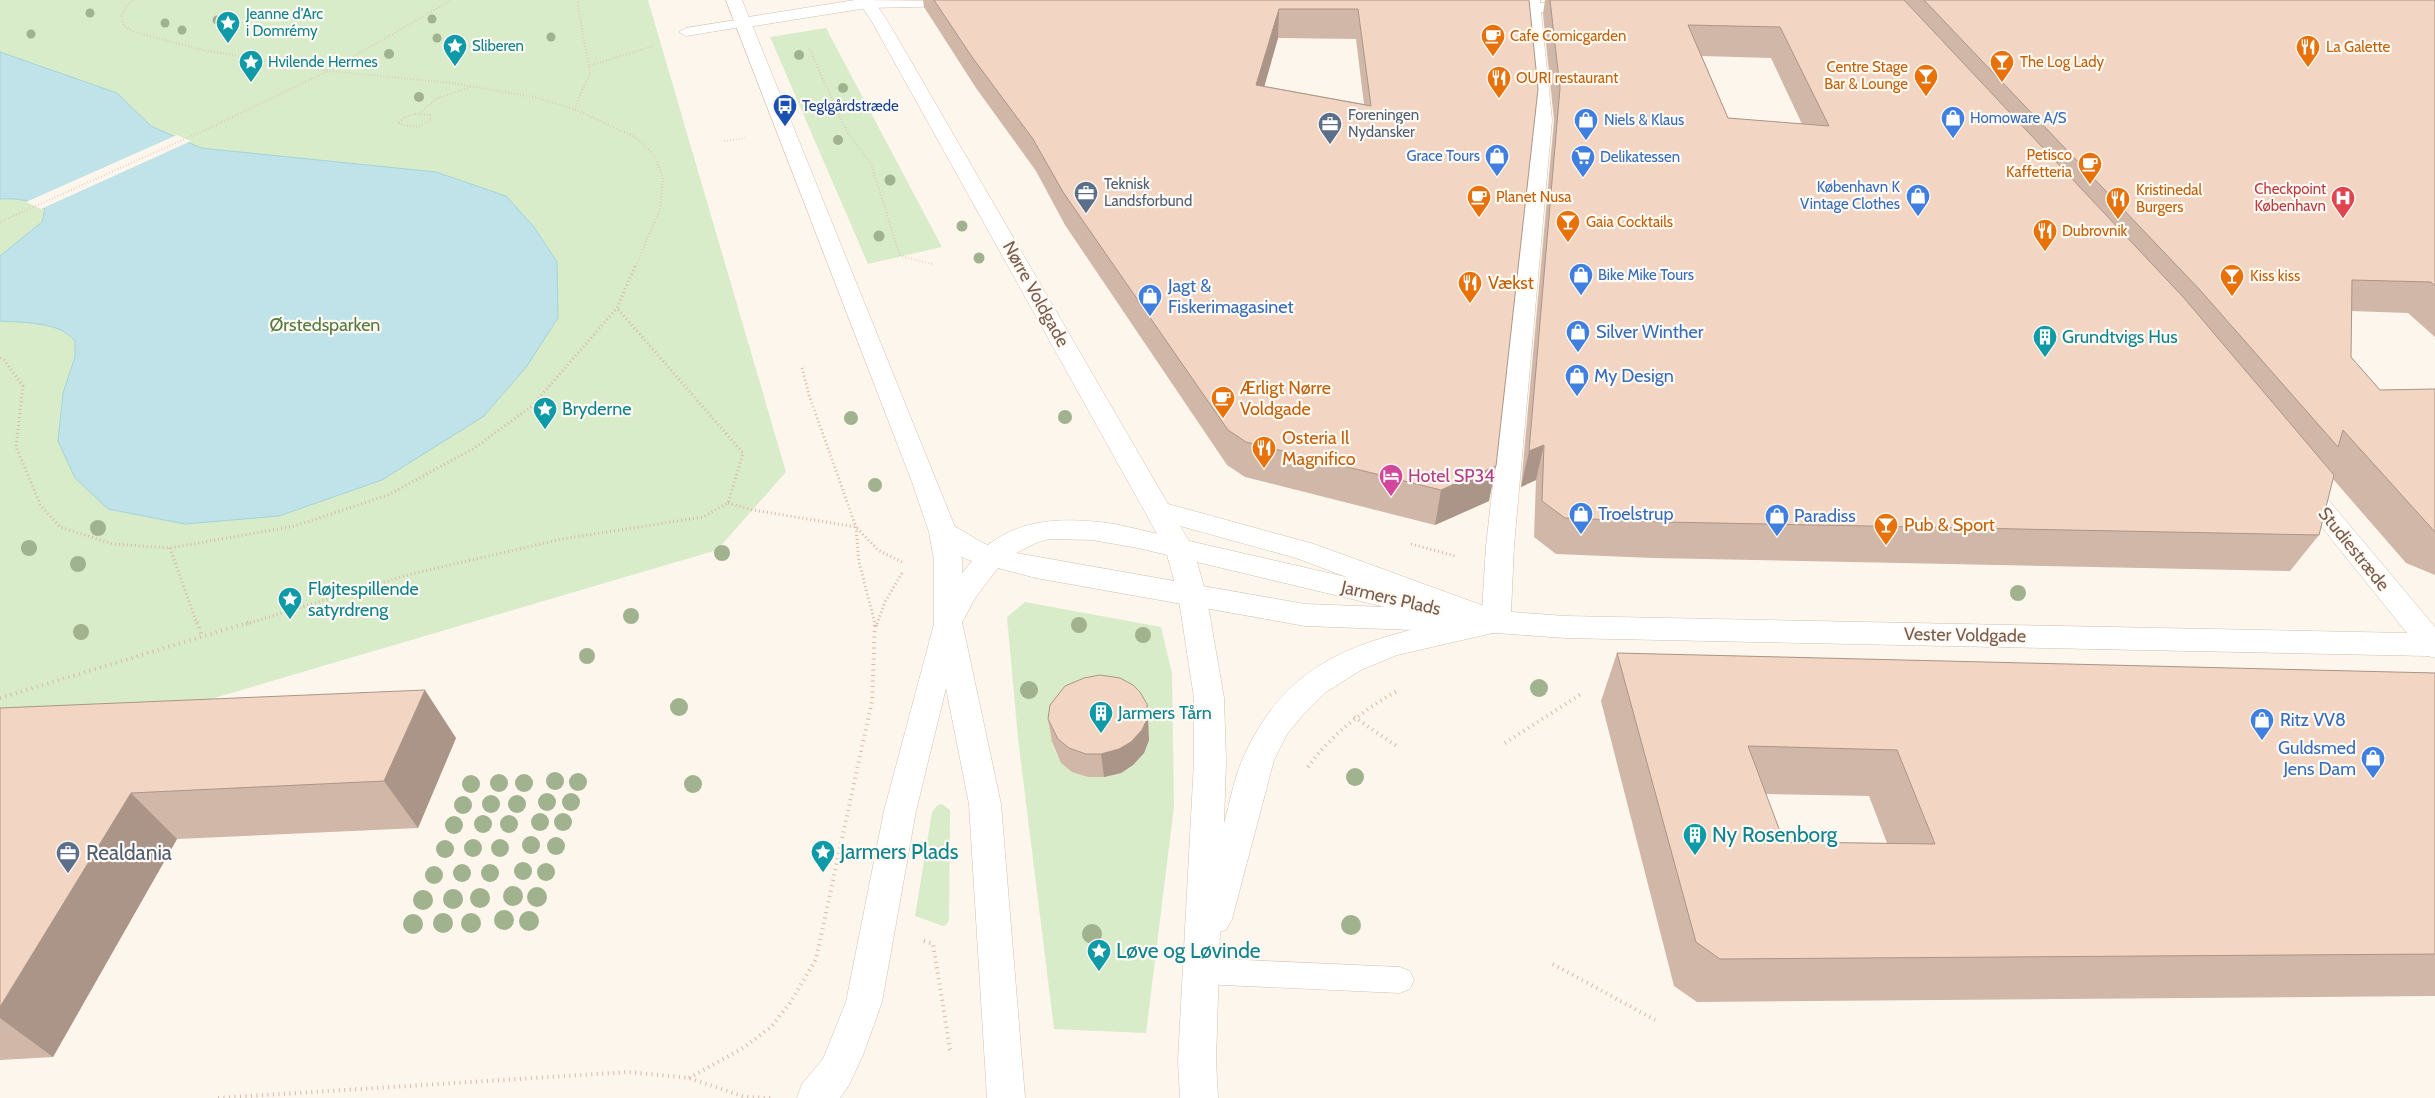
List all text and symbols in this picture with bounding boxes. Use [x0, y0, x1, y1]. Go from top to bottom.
place label: Jeanne d'Arc i Domrémy [245, 5, 323, 40]
place icon: Jeanne d'Arc i Domrémy [215, 10, 241, 44]
cafe icon: Cafe Comicgarden [1480, 23, 1506, 57]
place label: Cafe Comicgarden [1510, 27, 1626, 45]
place icon: Sliberen [442, 33, 468, 67]
restaurant icon: La Galette [2295, 34, 2321, 68]
place label: Sliberen [472, 37, 524, 55]
place label: La Galette [2326, 38, 2391, 56]
place icon: Hvilende Hermes [238, 49, 264, 83]
bar icon: The Log Lady [1989, 49, 2015, 83]
place label: Hvilende Hermes [268, 53, 378, 71]
place label: The Log Lady [2020, 53, 2105, 71]
place label: Centre Stage Bar & Lounge [1824, 58, 1908, 93]
bar icon: Centre Stage Bar & Lounge [1913, 63, 1939, 97]
restaurant icon: OURI restaurant [1486, 65, 1512, 99]
place label: OURI restaurant [1516, 69, 1618, 87]
bus stop icon: Teglgårdstræde [772, 93, 798, 127]
place label: Teglgårdstræde [802, 97, 899, 115]
shop icon: Homoware A/S [1940, 105, 1966, 139]
place label: Foreningen Nydansker [1348, 106, 1419, 141]
shop icon: Niels & Klaus [1573, 107, 1599, 141]
place label: Homoware A/S [1970, 109, 2067, 127]
office icon: Foreningen Nydansker [1317, 111, 1343, 145]
place label: Niels & Klaus [1604, 111, 1684, 129]
shop icon: Grace Tours [1484, 143, 1510, 177]
supermarket icon: Delikatessen [1570, 144, 1596, 178]
place label: Petisco Kaffetteria [2006, 146, 2073, 181]
place label: Grace Tours [1407, 147, 1480, 165]
place label: Delikatessen [1600, 148, 1680, 166]
cafe icon: Petisco Kaffetteria [2077, 151, 2103, 185]
place label: Teknisk Landsforbund [1104, 175, 1192, 210]
place label: København K Vintage Clothes [1800, 178, 1901, 213]
office icon: Teknisk Landsforbund [1073, 180, 1099, 214]
place label: Checkpoint København [2254, 180, 2326, 215]
place label: Kristinedal Burgers [2136, 181, 2202, 216]
shop icon: København K Vintage Clothes [1905, 183, 1931, 217]
cafe icon: Planet Nusa [1466, 184, 1492, 218]
hospital icon: Checkpoint København [2330, 185, 2356, 219]
restaurant icon: Kristinedal Burgers [2105, 186, 2131, 220]
place label: Planet Nusa [1496, 188, 1572, 206]
bar icon: Gaia Cocktails [1555, 209, 1581, 243]
place label: Gaia Cocktails [1586, 213, 1673, 231]
restaurant icon: Dubrovnik [2032, 218, 2058, 252]
place label: Dubrovnik [2062, 222, 2128, 240]
street label: Nørre Voldgade [998, 237, 1074, 351]
shop icon: Bike Mike Tours [1568, 262, 1594, 296]
bar icon: Kiss kiss [2219, 263, 2245, 297]
place label: Bike Mike Tours [1598, 266, 1694, 284]
place label: Kiss kiss [2250, 267, 2300, 285]
restaurant icon: Vækst [1457, 270, 1483, 304]
place label: Vækst [1488, 272, 1534, 294]
place label: Jagt & Fiskerimagasinet [1167, 275, 1294, 318]
shop icon: Jagt & Fiskerimagasinet [1137, 283, 1163, 317]
park label: Ørstedsparken [270, 314, 380, 336]
shop icon: Silver Winther [1565, 319, 1591, 353]
place label: Silver Winther [1596, 321, 1704, 343]
building icon: Grundtvigs Hus [2032, 324, 2058, 358]
place label: Grundtvigs Hus [2062, 326, 2178, 348]
shop icon: My Design [1564, 363, 1590, 397]
place label: My Design [1594, 365, 1674, 387]
place label: Ærligt Nørre Voldgade [1239, 377, 1331, 420]
cafe icon: Ærligt Nørre Voldgade [1210, 385, 1236, 419]
place icon: Bryderne [532, 396, 558, 430]
place label: Bryderne [562, 398, 631, 420]
place label: Osteria Il Magnifico [1282, 427, 1356, 470]
restaurant icon: Osteria Il Magnifico [1251, 435, 1277, 469]
hotel icon: Hotel SP34 [1378, 463, 1404, 497]
place label: Hotel SP34 [1408, 465, 1495, 487]
shop icon: Troelstrup [1568, 501, 1594, 535]
place label: Troelstrup [1598, 503, 1674, 525]
shop icon: Paradiss [1764, 503, 1790, 537]
street label: Studiestræde [2314, 503, 2394, 595]
place label: Paradiss [1794, 505, 1856, 527]
bar icon: Pub & Sport [1873, 512, 1899, 546]
place label: Pub & Sport [1904, 514, 1995, 536]
street label: Jarmers Plads [1338, 576, 1443, 620]
place label: Fløjtespillende satyrdreng [308, 578, 419, 621]
place icon: Fløjtespillende satyrdreng [277, 586, 303, 620]
street label: Vester Voldgade [1904, 623, 2026, 647]
building icon: Jarmers Tårn [1088, 700, 1114, 734]
place label: Jarmers Tårn [1117, 702, 1212, 724]
shop icon: Ritz VV8 [2249, 707, 2275, 741]
place label: Ritz VV8 [2280, 709, 2346, 731]
place label: Guldsmed Jens Dam [2278, 737, 2356, 780]
shop icon: Guldsmed Jens Dam [2360, 745, 2386, 779]
building icon: Ny Rosenborg [1682, 822, 1708, 856]
place label: Ny Rosenborg [1712, 822, 1838, 847]
place icon: Jarmers Plads [810, 839, 836, 873]
place label: Jarmers Plads [839, 839, 959, 864]
office icon: Realdania [55, 840, 81, 874]
place label: Realdania [86, 840, 172, 865]
place icon: Løve og Løvinde [1086, 938, 1112, 972]
place label: Løve og Løvinde [1116, 938, 1261, 963]

